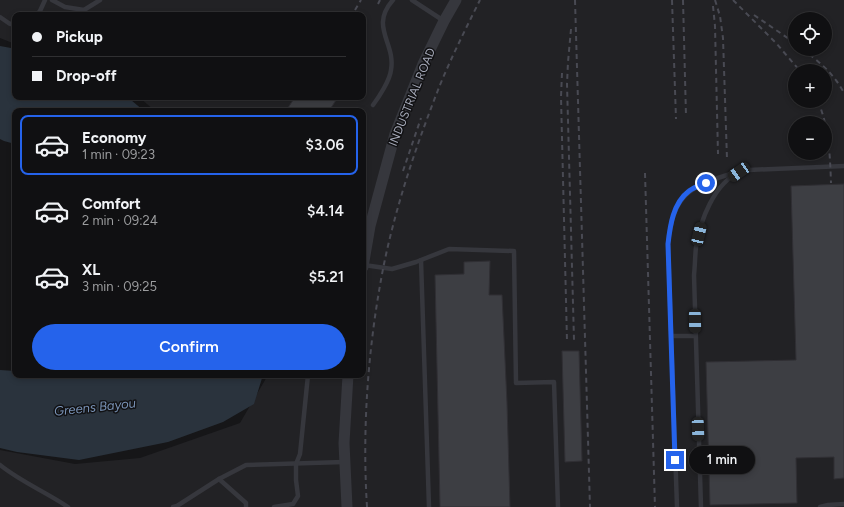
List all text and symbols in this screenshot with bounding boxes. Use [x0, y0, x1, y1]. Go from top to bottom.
map controls [788, 12, 832, 160]
button: locate [788, 12, 832, 56]
text: Pickup [56, 28, 103, 46]
street label: INDUSTRIAL ROAD [386, 46, 438, 148]
button: + [788, 64, 832, 108]
text: Drop-off [56, 67, 117, 85]
button: − [788, 116, 832, 160]
icon: car [34, 127, 70, 163]
text: Economy [82, 129, 147, 147]
text: $3.06 [306, 136, 344, 154]
text: 1 min · 09:23 [82, 147, 155, 162]
car [726, 160, 752, 184]
route start [697, 174, 715, 192]
icon: car [34, 193, 70, 229]
text: Comfort [82, 195, 141, 213]
text: $4.14 [307, 202, 344, 220]
text: 2 min · 09:24 [82, 213, 158, 228]
car [690, 221, 708, 247]
icon: car [34, 259, 70, 295]
text: XL [82, 261, 100, 279]
text: $5.21 [309, 268, 344, 286]
text: 3 min · 09:25 [82, 279, 157, 294]
car [689, 309, 701, 333]
button: Confirm [32, 324, 346, 370]
water label: Greens Bayou [53, 395, 137, 419]
car [692, 417, 704, 441]
callout: 1 min [689, 446, 755, 474]
route end [666, 451, 684, 469]
text: 1 min [707, 452, 737, 467]

